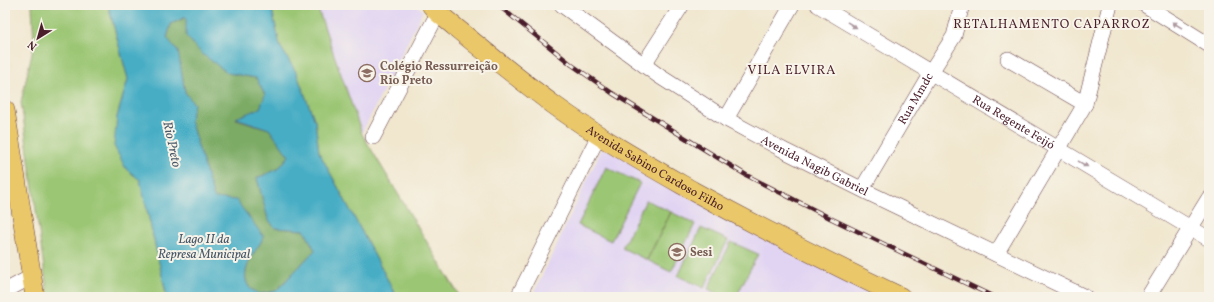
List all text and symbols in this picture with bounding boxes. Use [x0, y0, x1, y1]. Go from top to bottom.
district label: RETALHAMENTO CAPARROZ [953, 16, 1151, 34]
north arrow [18, 18, 58, 58]
one-way arrow [847, 21, 857, 29]
one-way arrow [1172, 21, 1182, 29]
text: N [25, 36, 41, 53]
place label: Colégio Ressurreição Rio Preto [380, 59, 498, 89]
district label: VILA ELVIRA [747, 62, 837, 80]
school or university icon: Colégio Ressurreição Rio Preto [357, 63, 377, 83]
street label: Rua Mmdc [895, 70, 938, 128]
street label: Rua Regente Feijó [969, 92, 1057, 154]
water label: Rio Preto [157, 120, 185, 169]
street label: Avenida Sabino Cardoso Filho [583, 122, 727, 215]
street label: Avenida Nagib Gabriel [758, 132, 871, 201]
one-way arrow [1078, 160, 1088, 168]
water label: Lago II da Represa Municipal [158, 231, 251, 264]
school or university icon: Sesi [667, 242, 687, 262]
place label: Sesi [690, 245, 712, 261]

